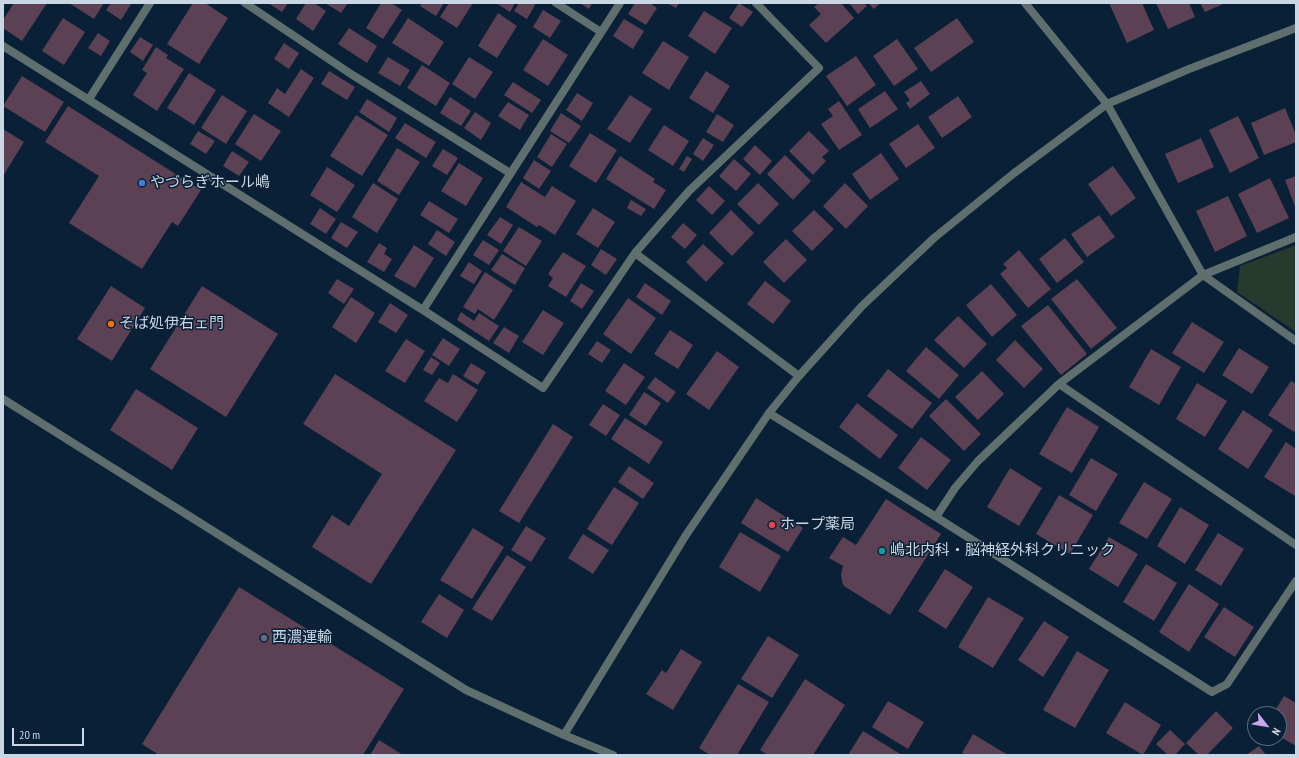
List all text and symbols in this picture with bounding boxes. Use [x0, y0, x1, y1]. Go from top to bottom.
place label: やづらぎホール嶋 [150, 174, 270, 192]
marker: やづらぎホール嶋 [137, 178, 147, 188]
place label: そば処伊右ェ門 [119, 315, 224, 333]
marker: そば処伊右ェ門 [106, 319, 116, 329]
place label: ホープ薬局 [780, 516, 855, 534]
marker: ホープ薬局 [767, 520, 777, 530]
place label: 嶋北内科・脳神経外科クリニック [890, 542, 1115, 560]
marker: 嶋北内科・脳神経外科クリニック [877, 546, 887, 556]
place label: 西濃運輸 [272, 629, 332, 647]
marker: 西濃運輸 [259, 633, 269, 643]
north arrow [1247, 706, 1287, 746]
scale bar [14, 720, 86, 746]
text: N [1269, 726, 1284, 738]
text: 20 m [19, 727, 40, 742]

